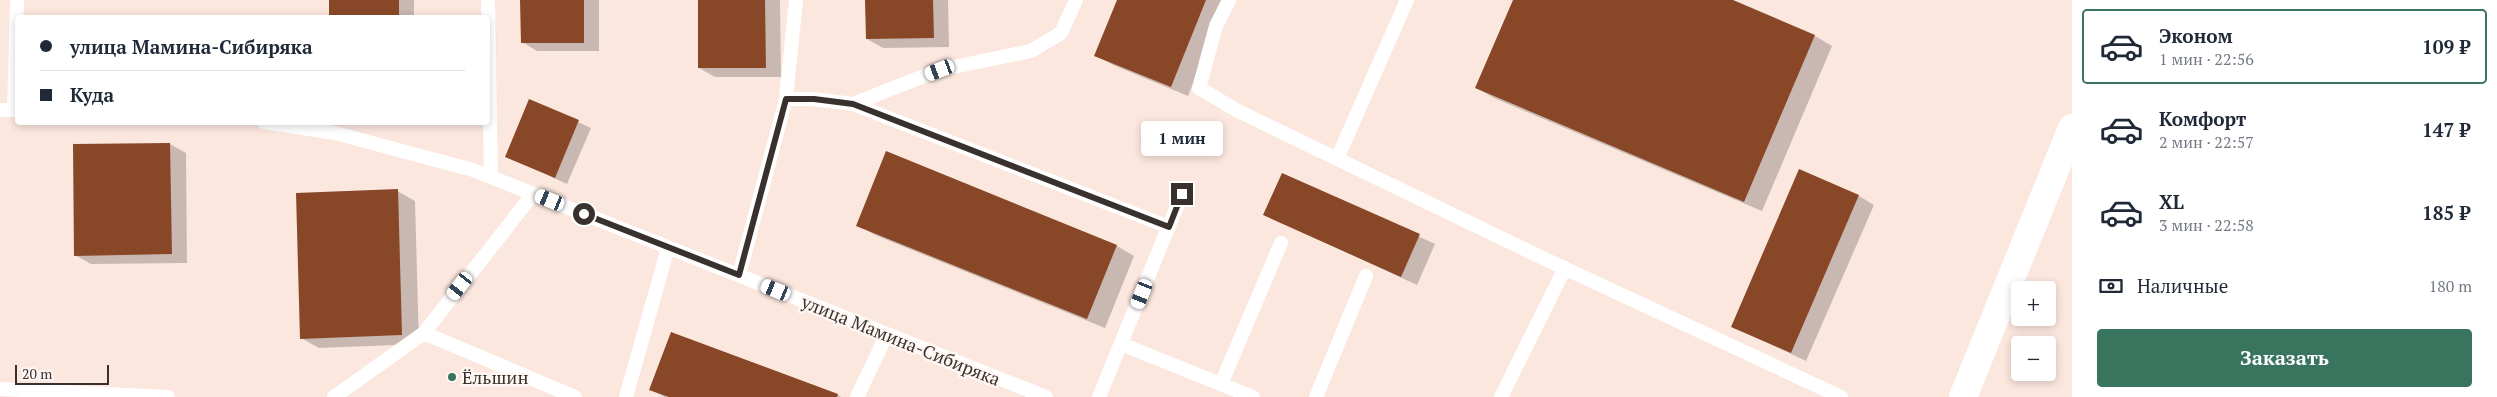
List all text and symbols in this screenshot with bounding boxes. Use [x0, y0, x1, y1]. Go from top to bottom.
text: Эконом [2159, 23, 2233, 48]
icon: car [2099, 24, 2144, 69]
text: улица Мамина-Сибиряка [70, 34, 312, 59]
text: 109 ₽ [2422, 34, 2470, 59]
text: 1 мин · 22:56 [2159, 48, 2254, 70]
car [923, 58, 956, 82]
text: Куда [70, 82, 114, 107]
text: Комфорт [2159, 106, 2246, 131]
icon: car [2099, 107, 2144, 152]
text: 147 ₽ [2422, 117, 2470, 142]
callout: 1 мин [1141, 121, 1223, 156]
text: 1 мин [1158, 127, 1206, 149]
text: 2 мин · 22:57 [2159, 131, 2254, 153]
route end [1171, 183, 1193, 205]
car [533, 187, 566, 213]
text: XL [2159, 189, 2184, 214]
icon: car [2099, 190, 2144, 235]
text: 185 ₽ [2422, 200, 2470, 225]
route start [573, 203, 595, 225]
text: 3 мин · 22:58 [2159, 214, 2254, 236]
car [444, 270, 475, 302]
icon: cash [2097, 272, 2125, 300]
text: Наличные [2137, 273, 2228, 298]
text: 180 m [2429, 275, 2472, 297]
car [759, 277, 792, 303]
car [1129, 277, 1154, 311]
map controls [2011, 281, 2056, 381]
button: + [2011, 281, 2056, 326]
street label: улица Мамина-Сибиряка [797, 289, 1004, 391]
button: Заказать [2097, 329, 2472, 387]
button: − [2011, 336, 2056, 381]
scale bar [15, 362, 109, 385]
text: 20 m [22, 364, 52, 383]
place label: Ёльшин [462, 365, 528, 389]
marker: Ёльшин [446, 371, 458, 383]

